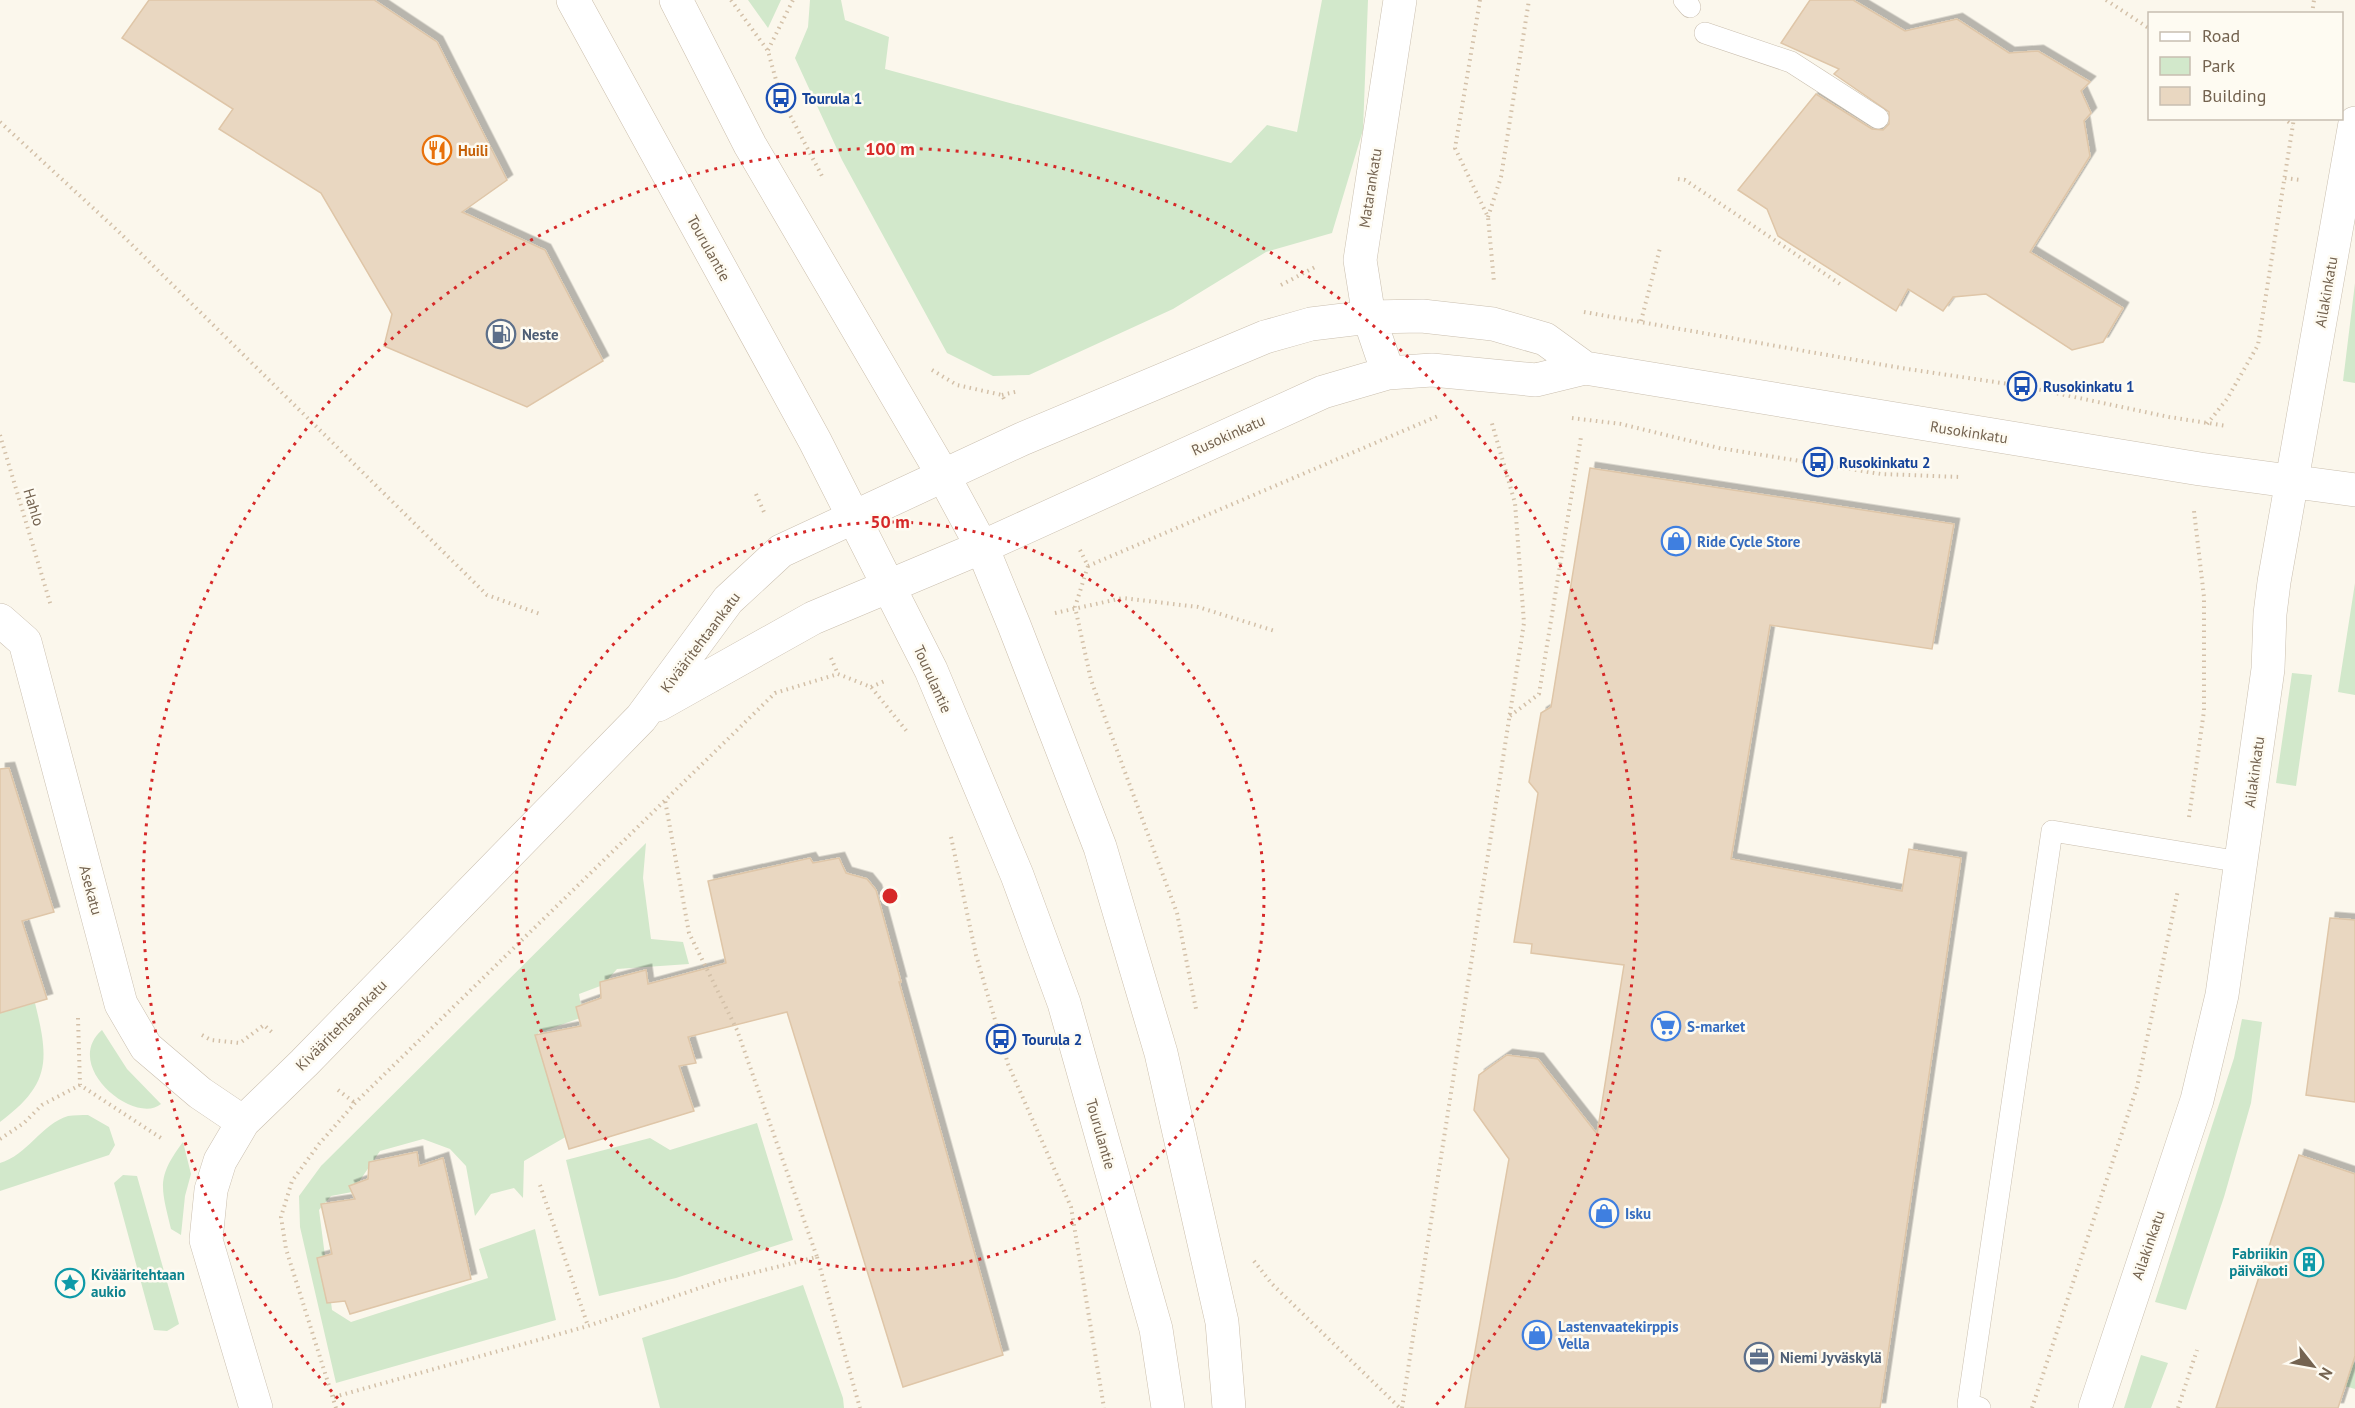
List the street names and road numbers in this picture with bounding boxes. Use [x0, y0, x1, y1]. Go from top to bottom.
street label: Matarankatu [1354, 147, 1386, 229]
street label: Tourulantie [683, 212, 735, 284]
street label: Ailakinkatu [2310, 255, 2342, 329]
street label: Rusokinkatu [1188, 410, 1268, 460]
street label: Rusokinkatu [1929, 416, 2009, 448]
street label: Hahlo [19, 486, 49, 528]
street label: Kivääritehtaankatu [656, 588, 744, 696]
street label: Tourulantie [910, 642, 956, 716]
street label: Ailakinkatu [2240, 735, 2268, 809]
street label: Asekatu [75, 863, 107, 917]
street label: Kivääritehtaankatu [291, 975, 391, 1075]
street label: Tourulantie [1082, 1097, 1120, 1171]
street label: Ailakinkatu [2127, 1208, 2169, 1282]

